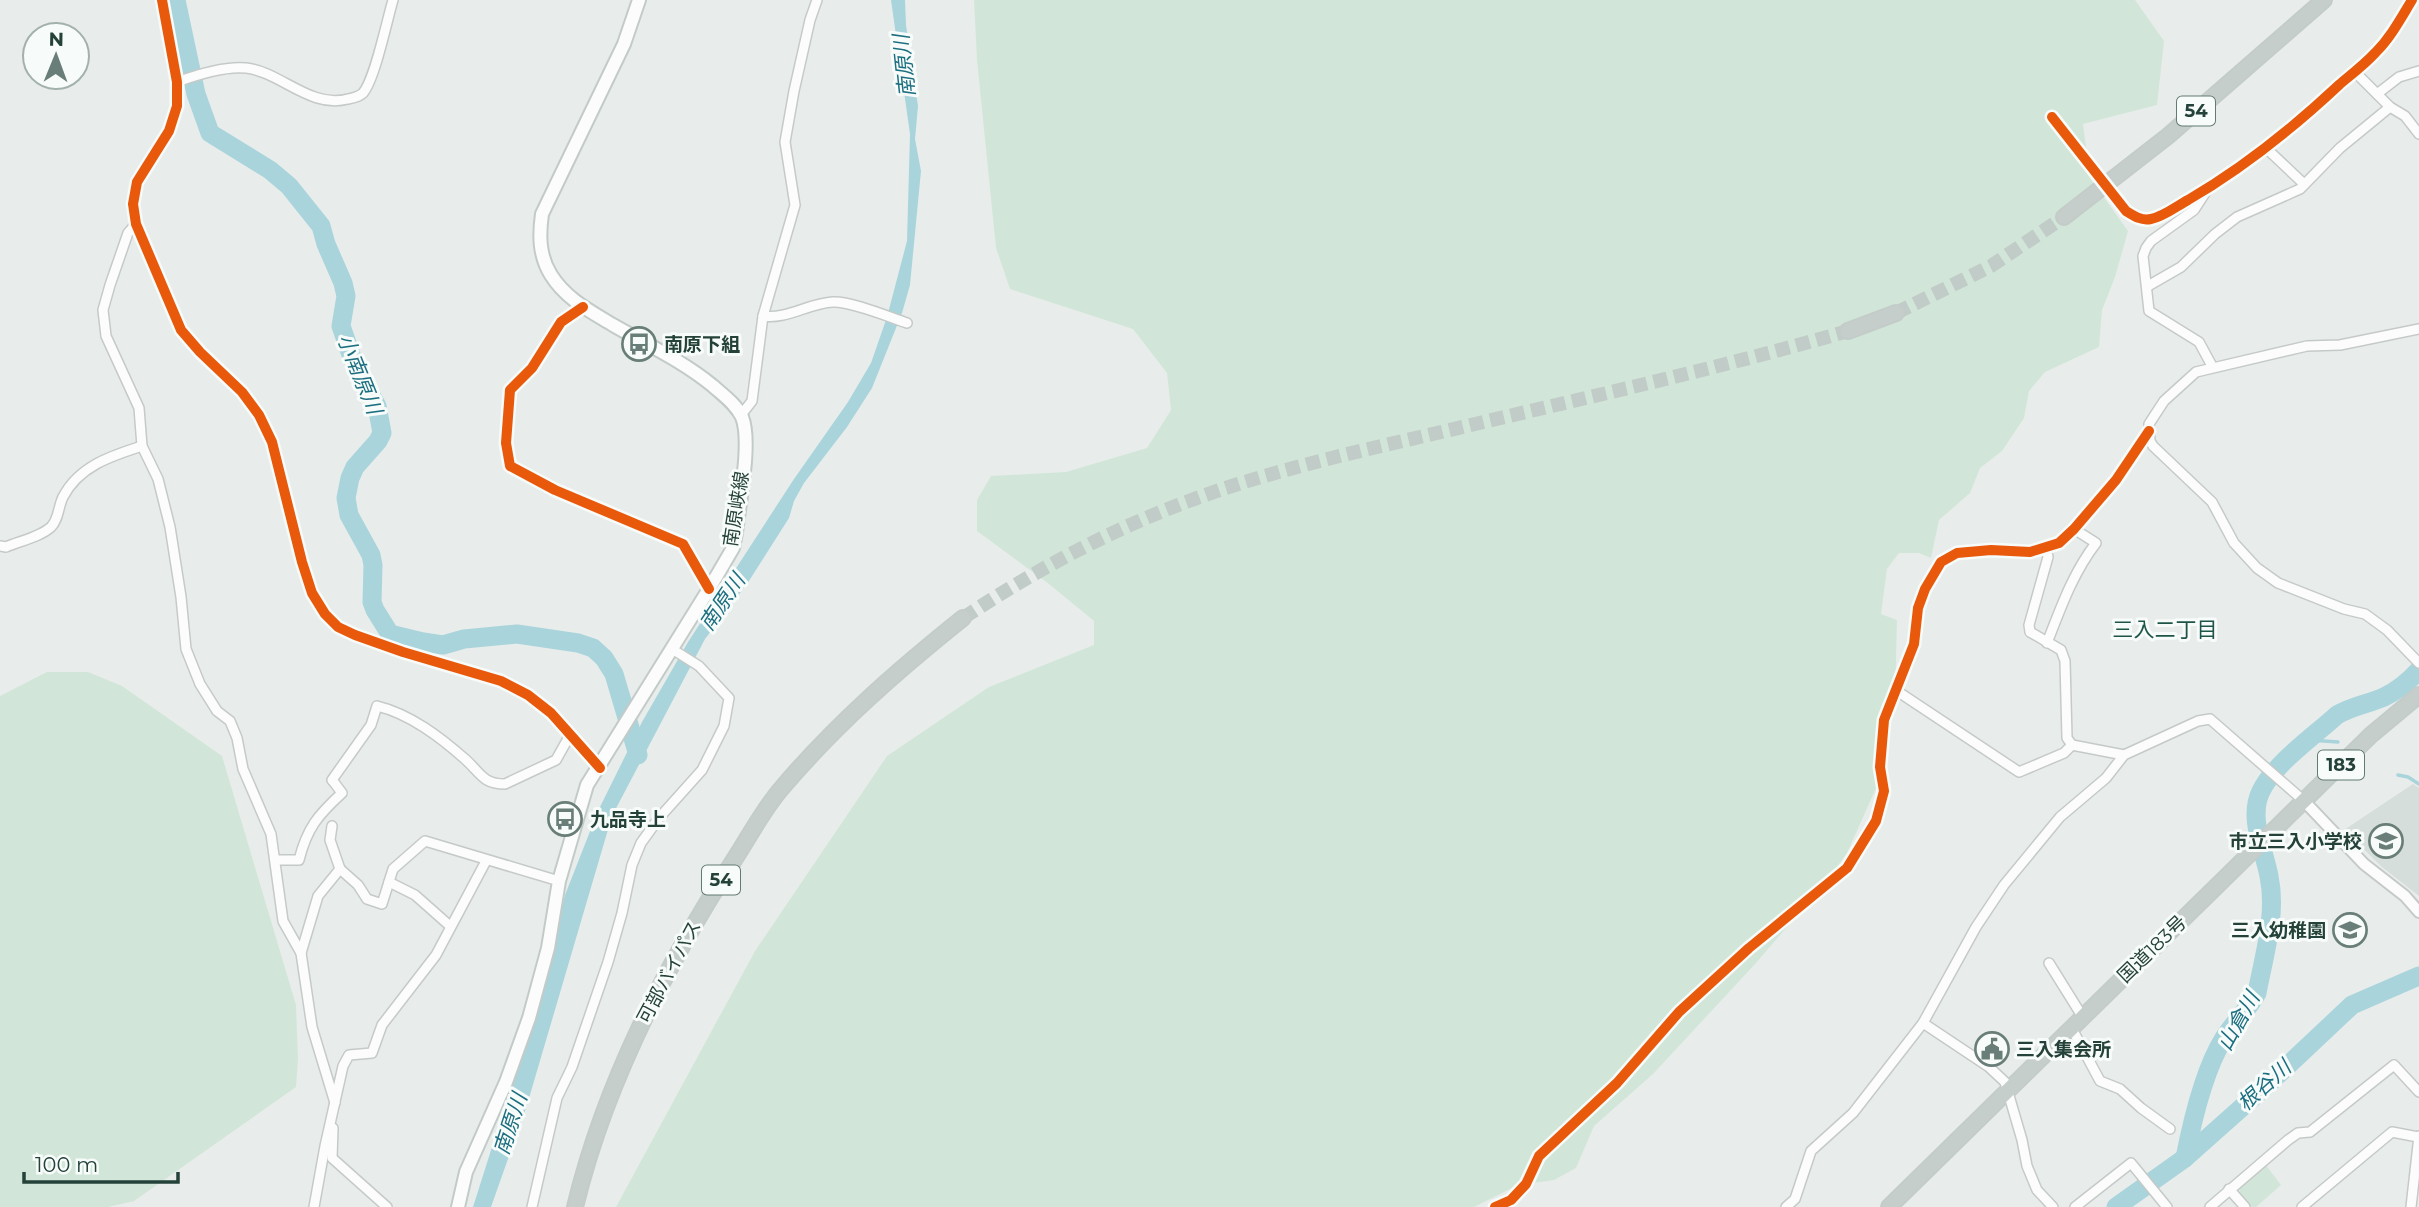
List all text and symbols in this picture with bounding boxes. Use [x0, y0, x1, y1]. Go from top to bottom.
north arrow [21, 21, 91, 91]
text: N [48, 28, 64, 51]
water label: 南原川 [888, 31, 920, 99]
road number: 54 [2177, 96, 2215, 126]
bus stop icon: 南原下組 [620, 325, 658, 363]
water label: 小南原川 [333, 330, 388, 419]
place label: 南原下組 [664, 333, 740, 356]
street label: 南原峡線 [719, 470, 753, 548]
water label: 南原川 [694, 567, 751, 635]
district label: 三入二丁目 [2113, 617, 2218, 642]
road number: 183 [2318, 750, 2364, 780]
bus stop icon: 九品寺上 [546, 800, 584, 838]
place label: 九品寺上 [590, 808, 666, 831]
school or university icon: 市立三入小学校 [2367, 822, 2405, 860]
place label: 市立三入小学校 [2229, 830, 2362, 853]
road number: 54 [702, 866, 740, 894]
street label: 国道183号 [2113, 911, 2191, 987]
school or university icon: 三入幼稚園 [2331, 911, 2369, 949]
street label: 可部バイパス [632, 916, 706, 1028]
place label: 三入幼稚園 [2231, 919, 2326, 942]
water label: 山倉川 [2212, 986, 2265, 1055]
public building icon: 三入集会所 [1973, 1030, 2011, 1068]
place label: 三入集会所 [2016, 1038, 2111, 1061]
water label: 根谷川 [2232, 1053, 2297, 1115]
water label: 南原川 [488, 1088, 532, 1158]
scale bar [24, 1140, 178, 1184]
text: 100 m [35, 1152, 98, 1177]

